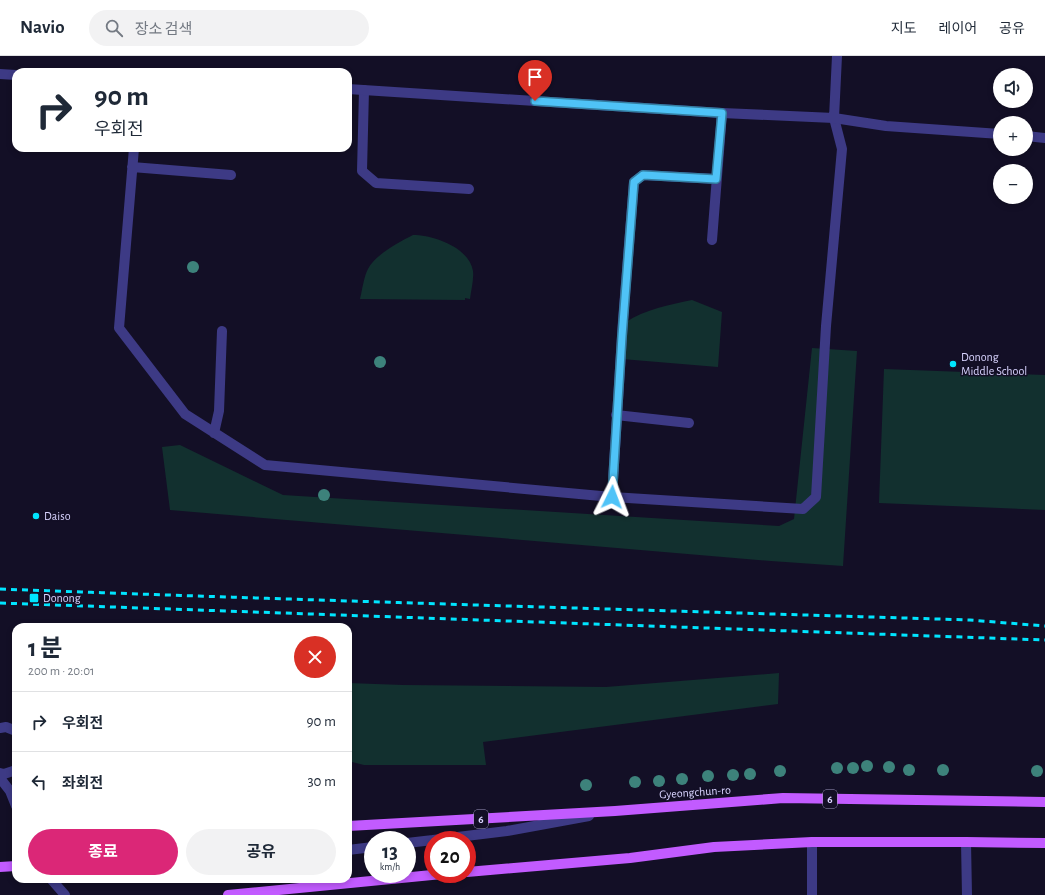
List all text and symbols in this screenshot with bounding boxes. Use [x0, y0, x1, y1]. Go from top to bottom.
search box [89, 10, 369, 46]
icon: search [103, 17, 125, 39]
text: Navio [20, 18, 65, 37]
text: 장소 검색 [135, 22, 192, 37]
text: 지도 [891, 22, 917, 36]
text: 레이어 [939, 22, 977, 36]
text: 공유 [999, 22, 1025, 36]
pin [518, 60, 552, 101]
icon: arrive [524, 66, 546, 88]
map controls [993, 68, 1033, 204]
button: sound [993, 68, 1033, 108]
text: 90 m [94, 83, 149, 111]
icon: right [28, 84, 80, 136]
button: + [993, 116, 1033, 156]
text: 우회전 [94, 121, 144, 139]
button: − [993, 164, 1033, 204]
place label: Donong Middle School [961, 351, 1027, 377]
marker: Donong Middle School [948, 359, 958, 369]
position arrow [591, 476, 633, 518]
place label: Daiso [44, 510, 71, 522]
marker: Daiso [31, 511, 41, 521]
marker: Donong [28, 592, 40, 604]
place label: Donong [43, 592, 81, 604]
button: close [294, 636, 336, 678]
text: 1 분 [28, 637, 62, 661]
text: 200 m · 20:01 [28, 665, 95, 678]
icon: right [28, 711, 50, 733]
text: 90 m [307, 714, 336, 729]
text: 우회전 [62, 716, 103, 731]
icon: left [28, 771, 50, 793]
text: 30 m [307, 774, 336, 789]
text: 좌회전 [62, 776, 103, 791]
street label: Gyeongchun-ro [659, 784, 731, 801]
road number: 6 [823, 790, 837, 808]
road number: 6 [474, 810, 488, 828]
button: 종료 [28, 829, 178, 875]
button: 공유 [186, 829, 336, 875]
speed limit sign: 20 [424, 831, 476, 883]
text: 13 [382, 842, 398, 862]
text: km/h [380, 862, 400, 872]

